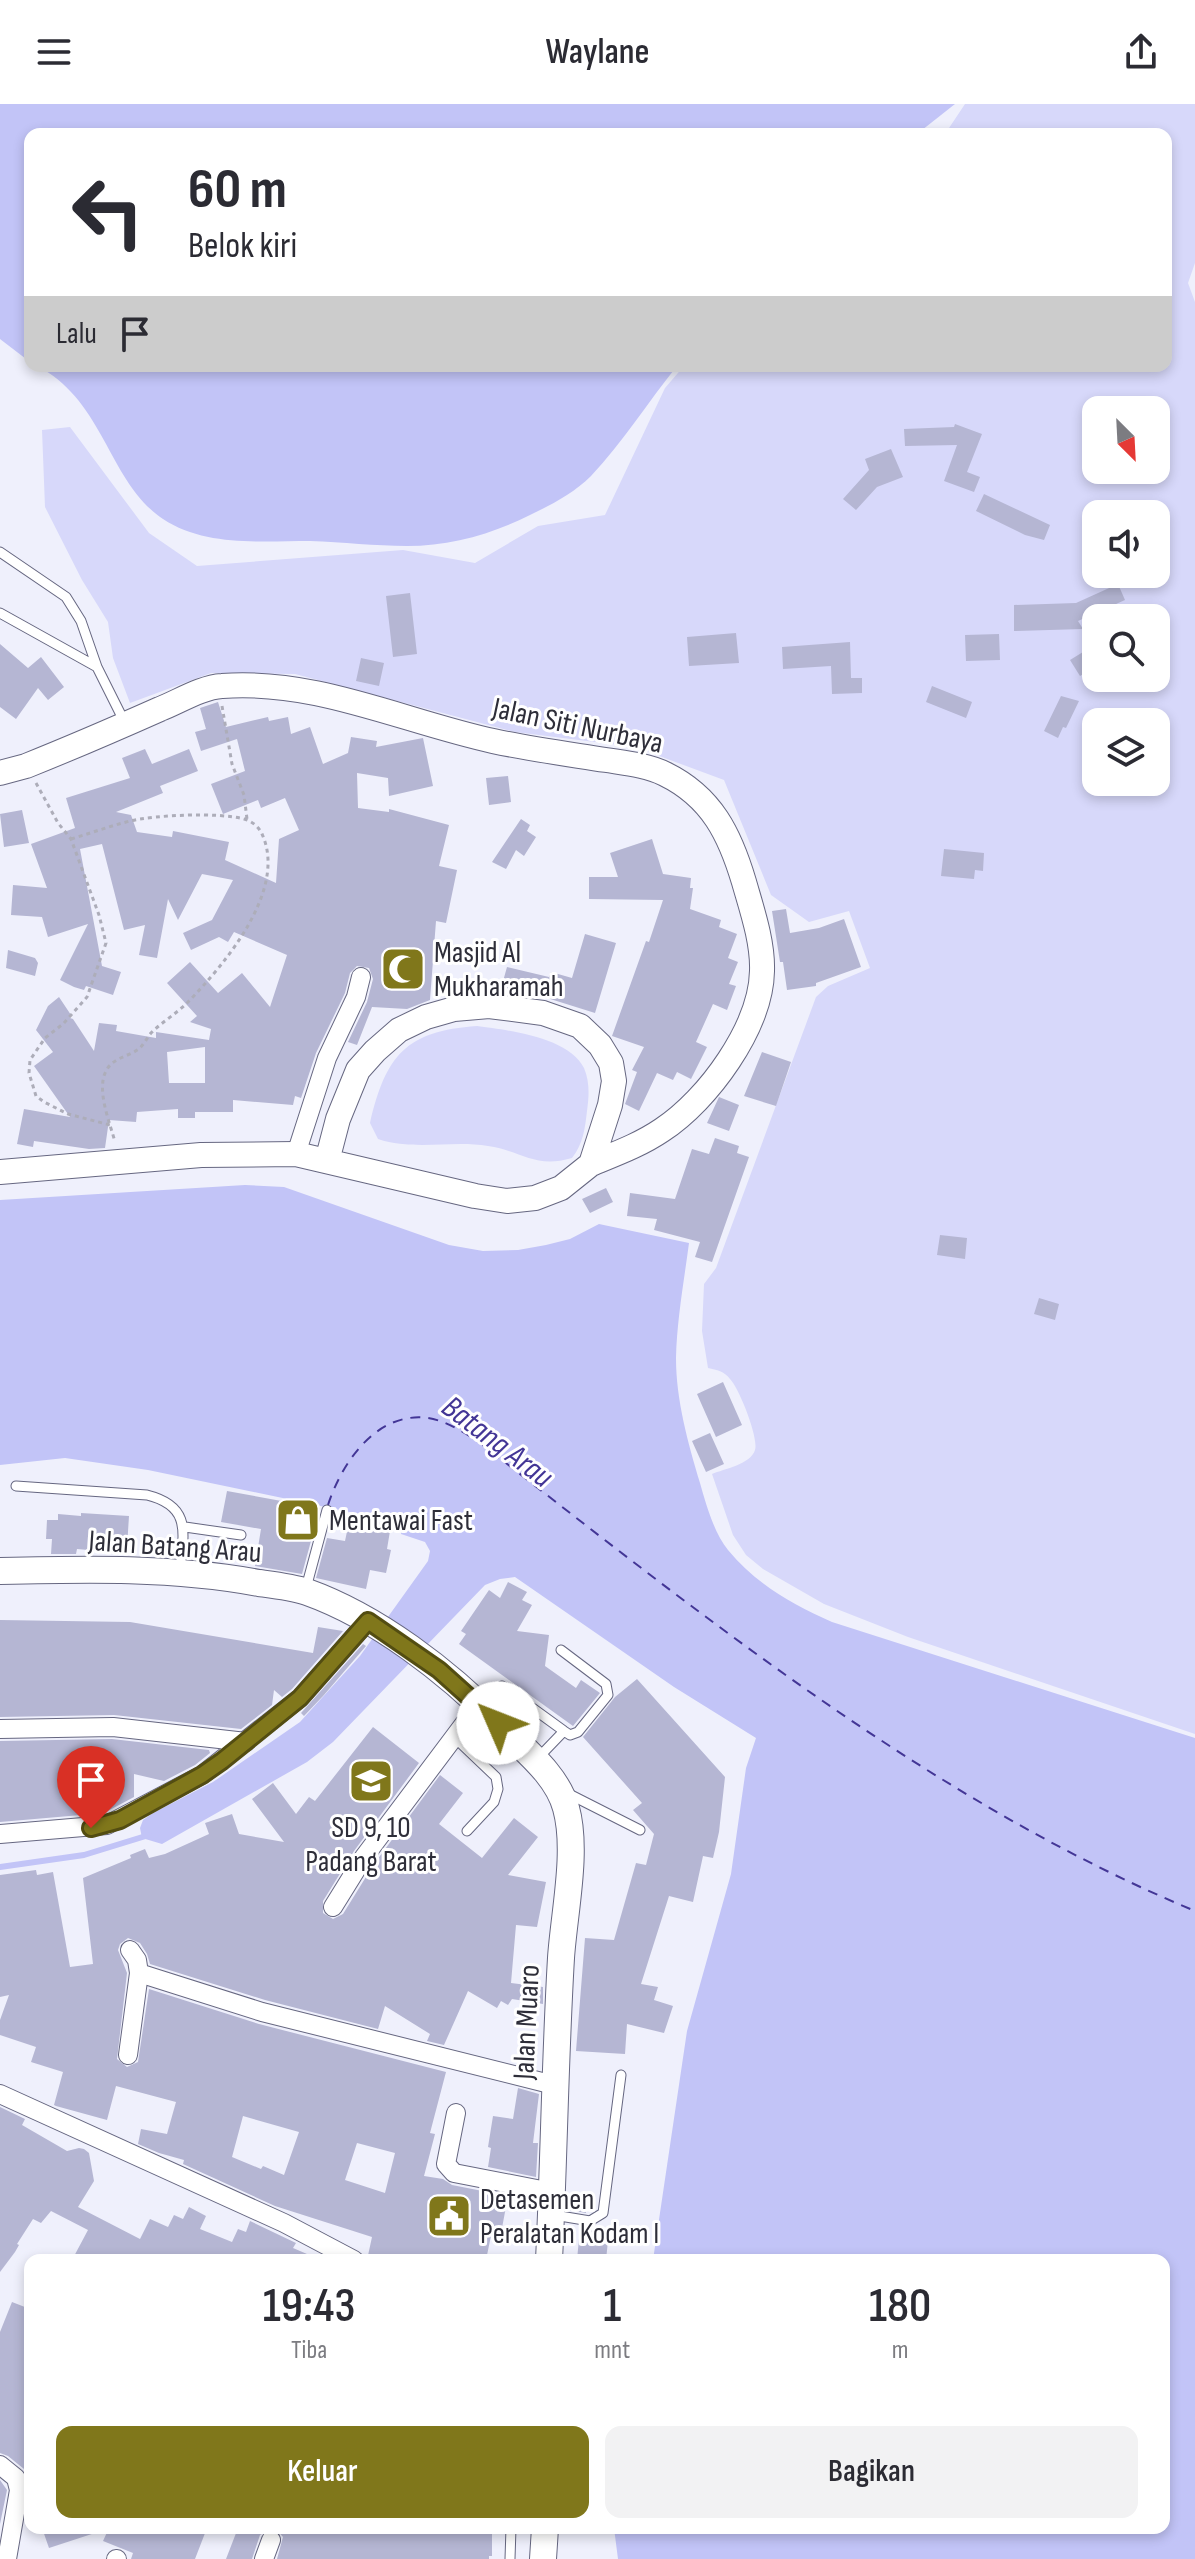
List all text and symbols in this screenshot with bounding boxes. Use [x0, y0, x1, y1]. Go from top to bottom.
icon: menu [32, 30, 76, 74]
icon: share [1119, 30, 1163, 74]
text: Waylane [545, 31, 650, 74]
text: 60 m [188, 157, 287, 224]
icon: left [56, 160, 160, 264]
text: Belok kiri [188, 225, 297, 268]
icon: arrive [113, 312, 157, 356]
text: Lalu [56, 316, 97, 352]
north arrow [1082, 396, 1170, 484]
map controls [1082, 396, 1170, 796]
button: sound [1082, 500, 1170, 588]
button: search [1082, 604, 1170, 692]
street label: Jalan Siti Nurbaya [488, 690, 666, 762]
button: layers [1082, 708, 1170, 796]
place label: Masjid Al Mukharamah [434, 935, 564, 1005]
mosque icon: Masjid Al Mukharamah [379, 945, 427, 993]
water label: Batang Arau [434, 1388, 560, 1497]
shop icon: Mentawai Fast [274, 1496, 322, 1544]
place label: Mentawai Fast [329, 1503, 473, 1539]
street label: Jalan Batang Arau [86, 1523, 263, 1571]
position arrow [456, 1681, 540, 1765]
pin [57, 1746, 125, 1828]
school or university icon: SD 9, 10 Padang Barat [347, 1757, 395, 1805]
icon: arrive [69, 1758, 113, 1802]
place label: SD 9, 10 Padang Barat [305, 1810, 437, 1880]
street label: Jalan Muaro [506, 1964, 548, 2081]
place label: Detasemen Peralatan Kodam I [480, 2182, 659, 2252]
public building icon: Detasemen Peralatan Kodam I [425, 2192, 473, 2240]
text: 19:43 [263, 2278, 355, 2335]
text: 1 [603, 2278, 621, 2335]
text: 180 [869, 2278, 931, 2335]
text: Tiba [291, 2335, 327, 2366]
text: mnt [594, 2335, 630, 2366]
text: m [892, 2335, 908, 2366]
button: Keluar [56, 2426, 589, 2518]
button: Bagikan [605, 2426, 1138, 2518]

